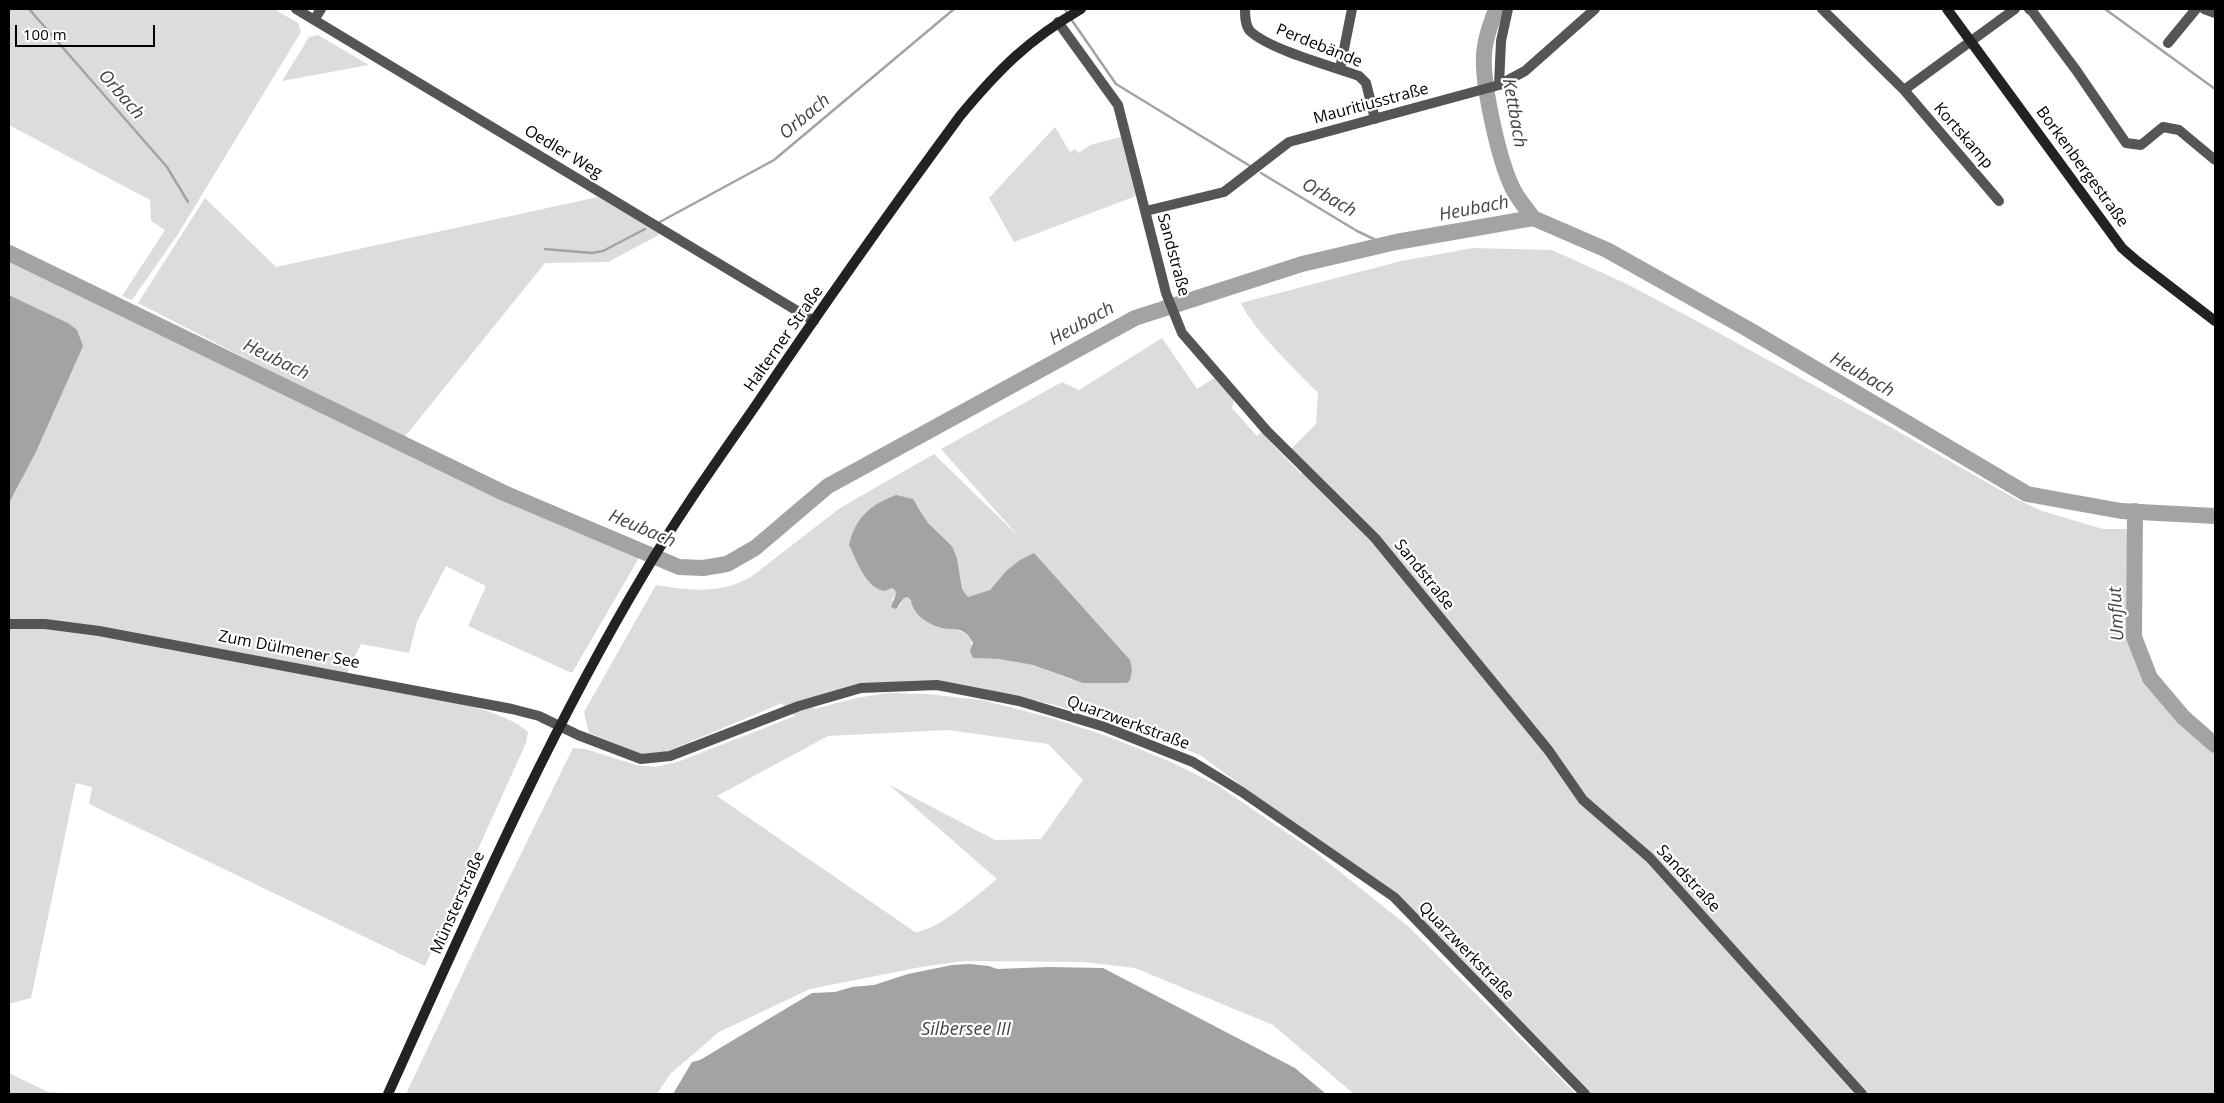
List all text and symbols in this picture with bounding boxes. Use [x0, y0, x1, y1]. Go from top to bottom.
scale bar [18, 15, 158, 47]
street label: Perdebände [1273, 20, 1365, 72]
text: 100 m [23, 24, 67, 44]
water label: Orbach [93, 66, 149, 124]
water label: Kettbach [1497, 77, 1531, 149]
street label: Mauritiusstraße [1311, 79, 1431, 129]
water label: Orbach [775, 90, 835, 144]
street label: Kortskamp [1929, 99, 1997, 173]
street label: Borkenbergestraße [2032, 103, 2132, 231]
street label: Oedler Weg [521, 121, 605, 183]
water label: Orbach [1298, 174, 1360, 222]
water label: Heubach [1437, 192, 1511, 226]
street label: Sandstraße [1153, 211, 1193, 299]
street label: Halterner Straße [740, 283, 828, 395]
water label: Heubach [1046, 297, 1118, 351]
water label: Heubach [240, 335, 312, 385]
water label: Heubach [1826, 348, 1898, 402]
water label: Heubach [605, 505, 679, 553]
street label: Sandstraße [1390, 536, 1458, 614]
water label: Umflut [2105, 586, 2129, 642]
street label: Zum Dülmener See [217, 627, 361, 673]
street label: Quarzwerkstraße [1064, 692, 1192, 754]
street label: Sandstraße [1652, 841, 1724, 917]
street label: Münsterstraße [427, 849, 489, 957]
street label: Quarzwerkstraße [1414, 898, 1518, 1004]
water label: Silbersee III [921, 1019, 1011, 1041]

